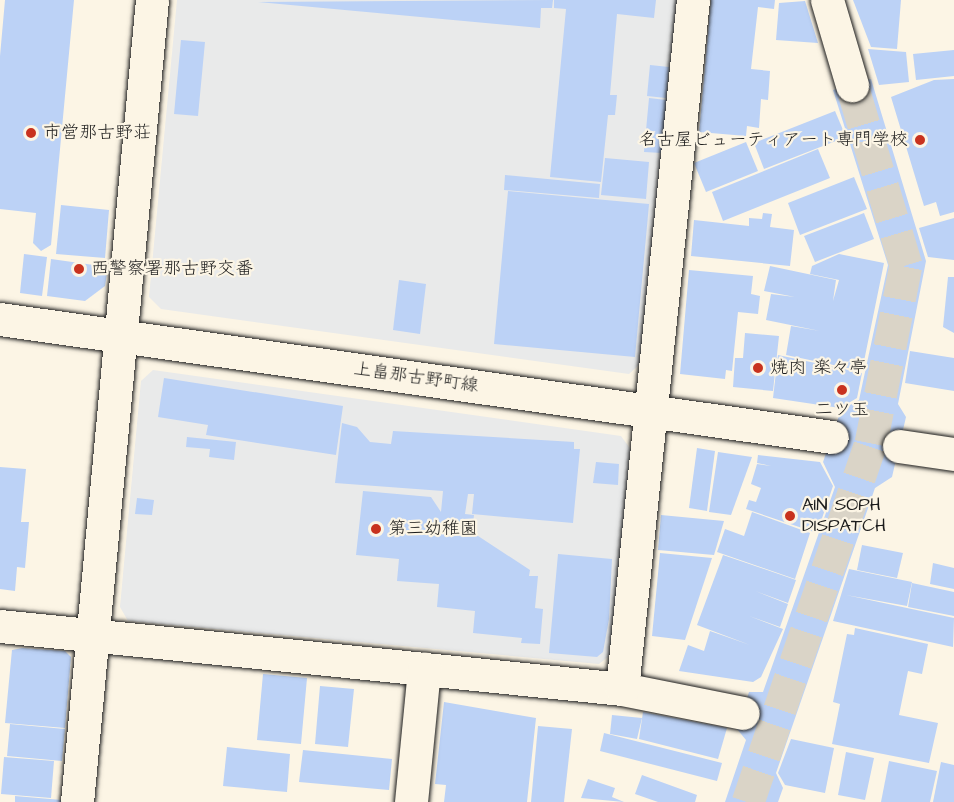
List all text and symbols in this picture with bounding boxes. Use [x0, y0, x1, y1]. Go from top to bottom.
place label: 市営那古野荘 [43, 122, 151, 144]
marker: 市営那古野荘 [24, 126, 38, 140]
place label: 名古屋ビューティアート専門学校 [639, 129, 908, 151]
marker: 名古屋ビューティアート専門学校 [913, 133, 927, 147]
place label: 西警察署那古野交番 [91, 258, 253, 280]
marker: 西警察署那古野交番 [72, 262, 86, 276]
place label: 焼肉 楽々亭 [770, 357, 867, 379]
street label: 上畠那古野町線 [352, 359, 480, 397]
marker: 焼肉 楽々亭 [751, 361, 765, 375]
marker: 二ツ玉 [835, 383, 849, 397]
place label: 二ツ玉 [815, 399, 869, 421]
place label: AIN SOPH DISPATCH [802, 495, 886, 538]
marker: AIN SOPH DISPATCH [783, 509, 797, 523]
place label: 第三幼稚園 [388, 518, 478, 540]
marker: 第三幼稚園 [369, 522, 383, 536]

